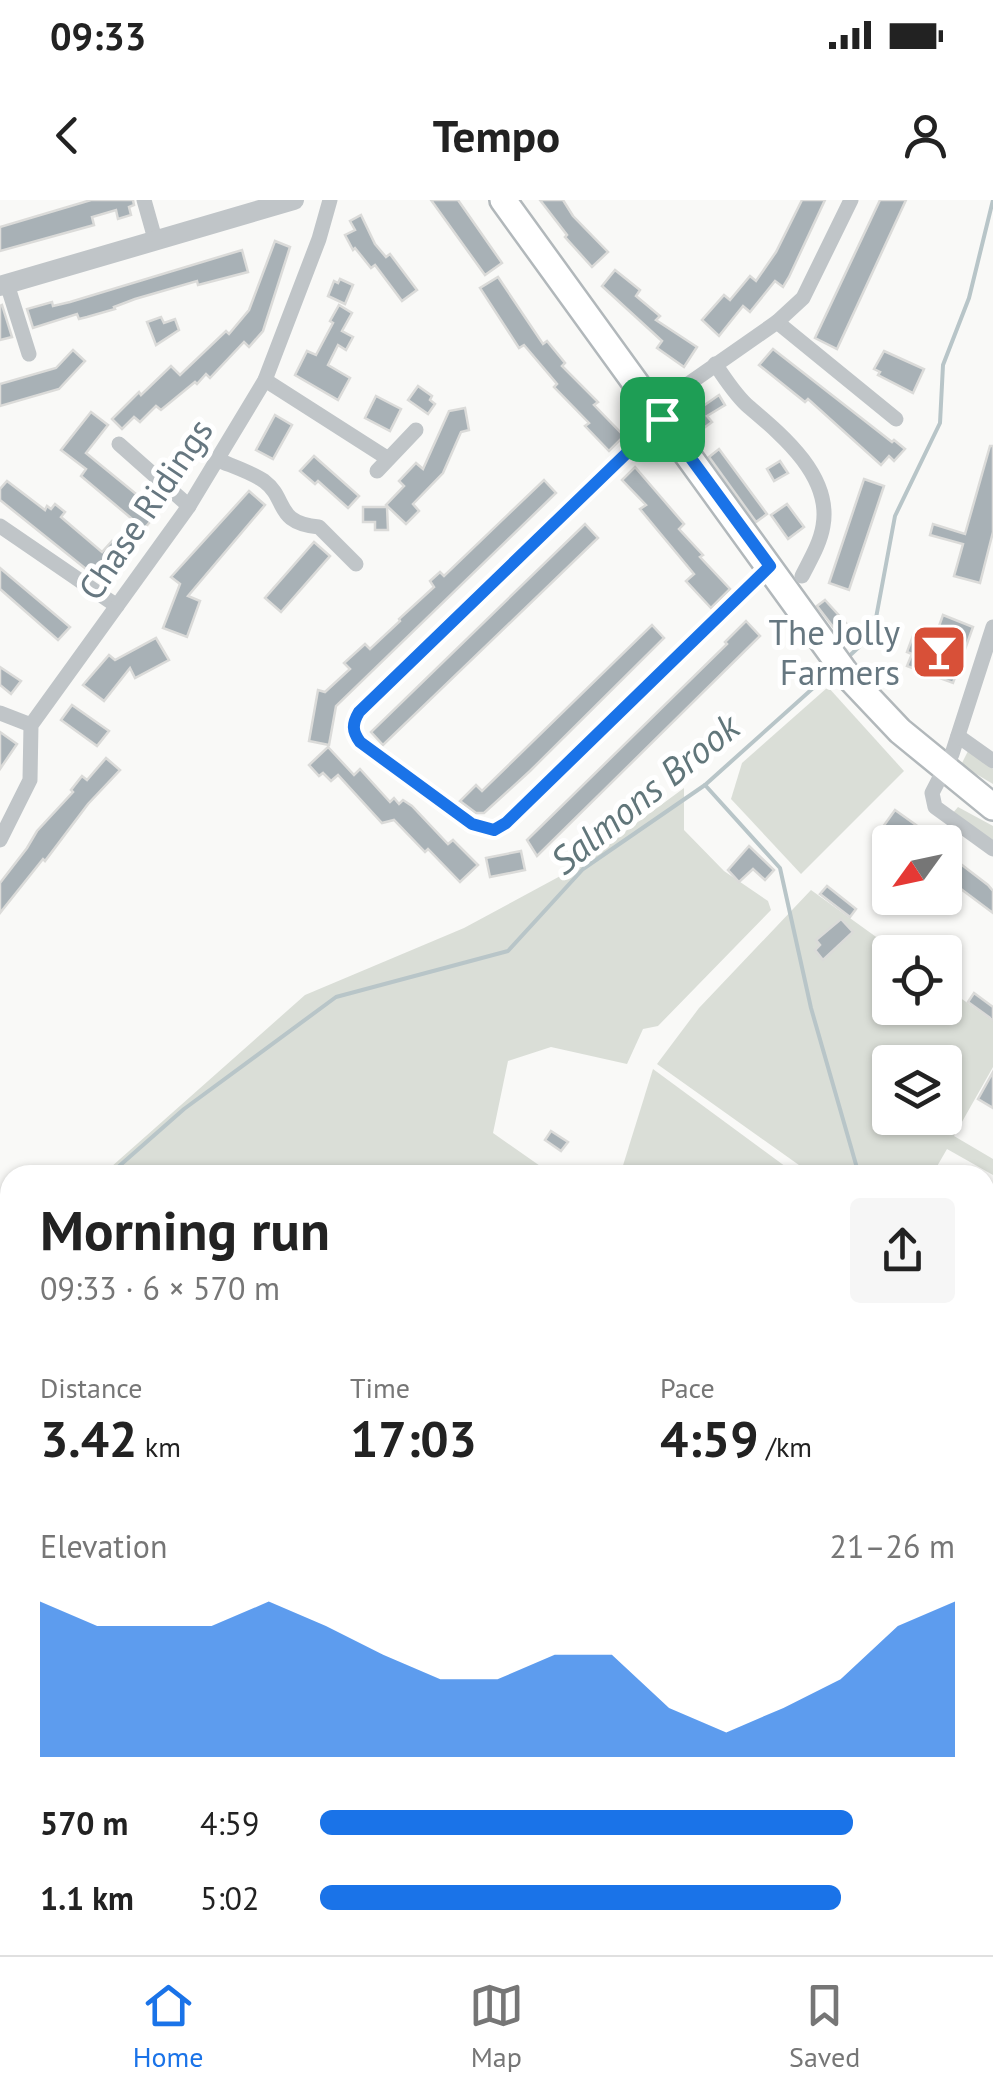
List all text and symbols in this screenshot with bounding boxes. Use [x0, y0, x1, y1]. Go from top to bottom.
text: 09:33 [50, 11, 146, 60]
text: Tempo [433, 106, 560, 164]
icon: back [40, 108, 95, 163]
icon: person [898, 108, 953, 163]
pin [620, 377, 705, 462]
icon: arrive [635, 392, 690, 447]
street label: Chase Ridings [67, 409, 223, 609]
place label: The Jolly Farmers [769, 609, 900, 695]
bar icon: The Jolly Farmers [909, 622, 969, 682]
water label: Salmons Brook [539, 701, 750, 884]
north arrow [872, 825, 962, 915]
map controls [872, 825, 962, 1135]
button: locate [872, 935, 962, 1025]
button: layers [872, 1045, 962, 1135]
text: Morning run [40, 1194, 330, 1265]
button: share [850, 1198, 955, 1303]
text: 09:33 · 6 × 570 m [40, 1267, 280, 1309]
text: Distance [40, 1369, 143, 1406]
text: Time [350, 1369, 410, 1406]
text: Pace [660, 1369, 715, 1406]
text: 3.42 [40, 1406, 137, 1471]
text: 17:03 [350, 1406, 477, 1471]
text: 4:59 [660, 1406, 759, 1471]
text: km [137, 1428, 181, 1465]
text: /km [759, 1428, 812, 1465]
text: Elevation [40, 1525, 167, 1567]
text: 21–26 m [830, 1525, 955, 1567]
text: 570 m [40, 1802, 128, 1844]
text: 4:59 [200, 1802, 259, 1844]
text: 1.1 km [40, 1877, 134, 1919]
text: 5:02 [200, 1877, 259, 1919]
tab: Home [133, 1978, 203, 2075]
tab: Map [469, 1978, 524, 2075]
tab: Saved [789, 1978, 860, 2075]

